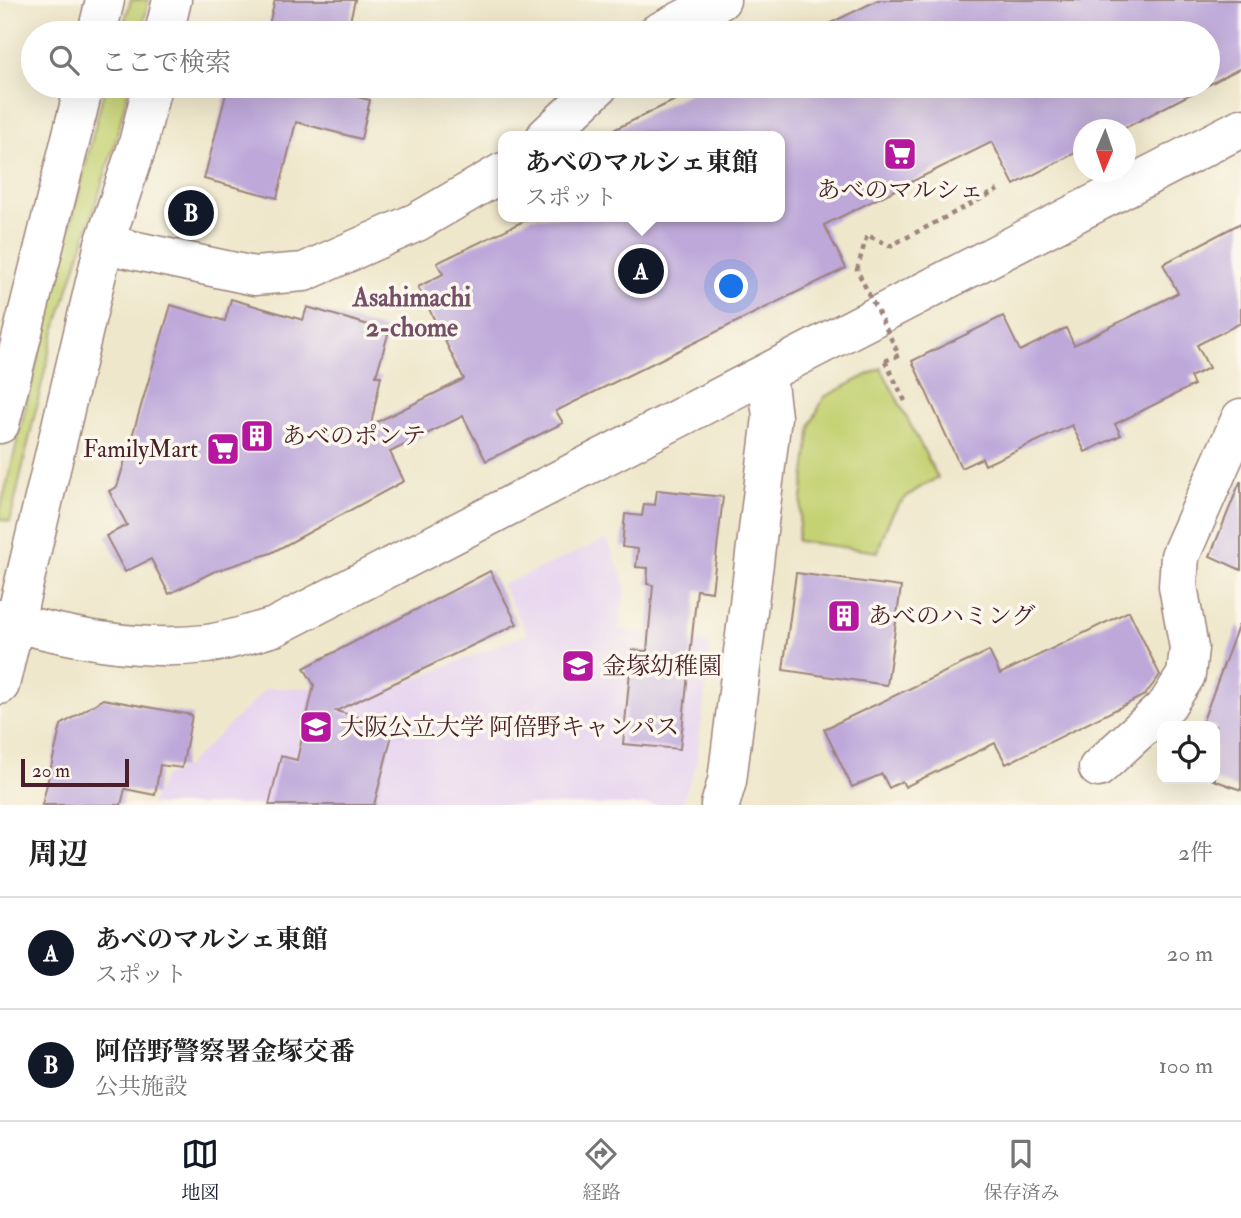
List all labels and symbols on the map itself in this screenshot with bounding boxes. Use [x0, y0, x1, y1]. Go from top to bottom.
north arrow [1073, 119, 1136, 182]
supermarket icon: あべのマルシェ [881, 135, 919, 173]
place label: あべのマルシェ [817, 175, 983, 206]
pin: B [168, 187, 214, 239]
pin: A [618, 245, 664, 297]
your location [714, 269, 748, 303]
district label: Asahimachi 2-chome [352, 282, 471, 344]
building icon: あべのポンテ [238, 417, 276, 455]
place label: あべのポンテ [282, 421, 426, 452]
supermarket icon: FamilyMart [204, 430, 242, 468]
place label: FamilyMart [83, 434, 198, 465]
building icon: あべのハミング [825, 597, 863, 635]
place label: あべのハミング [868, 601, 1036, 632]
school or university icon: 金塚幼稚園 [559, 647, 597, 685]
place label: 金塚幼稚園 [602, 651, 722, 682]
school or university icon: 大阪公立大学 阿倍野キャンパス [297, 708, 335, 746]
place label: 大阪公立大学 阿倍野キャンパス [340, 712, 679, 743]
scale bar [21, 756, 130, 788]

